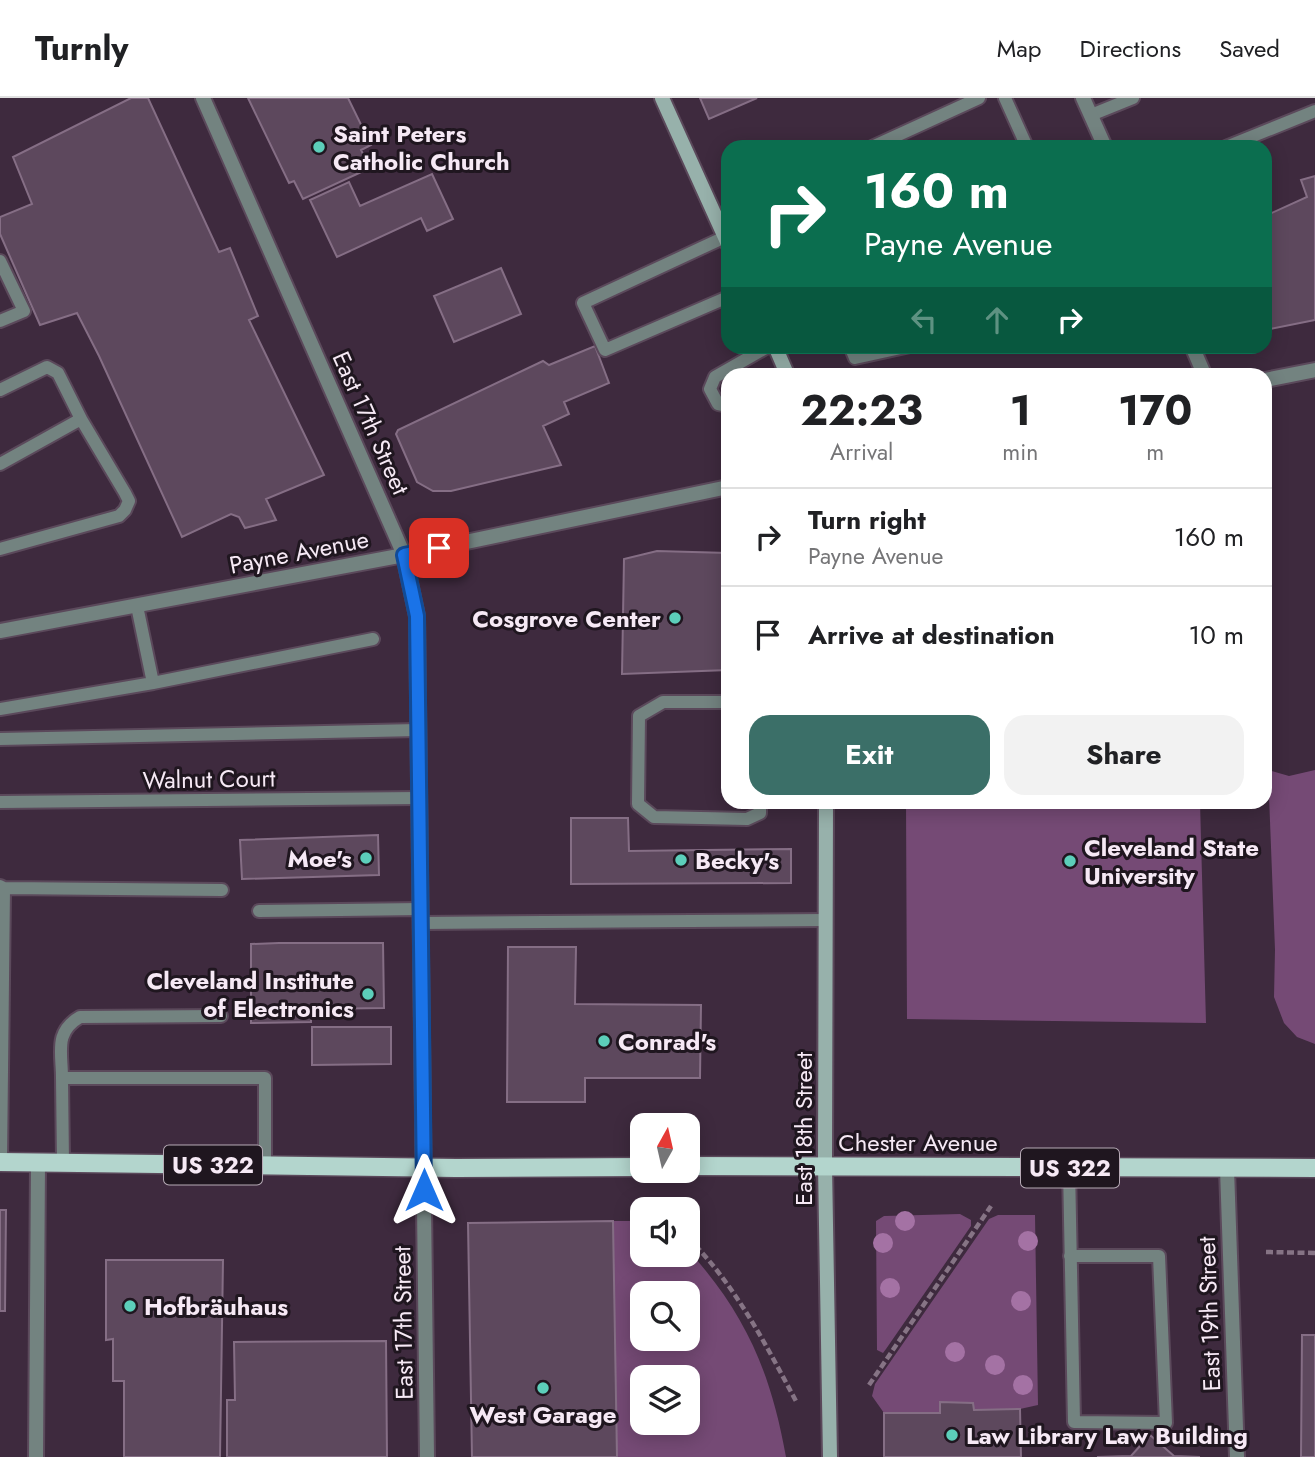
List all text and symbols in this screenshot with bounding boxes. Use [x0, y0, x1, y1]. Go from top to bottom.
text: Turnly [35, 25, 129, 72]
text: Map [997, 31, 1042, 66]
text: Directions [1080, 31, 1181, 66]
text: Saved [1219, 31, 1280, 66]
place label: Saint Peters Catholic Church [333, 116, 510, 179]
marker: Saint Peters Catholic Church [311, 139, 327, 155]
text: 160 m [864, 156, 1009, 226]
icon: right [749, 168, 840, 259]
text: Payne Avenue [864, 221, 1052, 267]
icon: left [905, 301, 943, 339]
icon: ahead [978, 301, 1016, 339]
icon: right [1051, 301, 1089, 339]
street label: East 17th Street [324, 346, 418, 500]
text: 22:23 [801, 380, 923, 441]
text: 1 [1010, 380, 1031, 441]
text: 170 [1118, 380, 1192, 441]
text: Arrival [830, 435, 893, 469]
text: min [1002, 435, 1038, 469]
text: m [1146, 435, 1164, 469]
text: Turn right [808, 501, 926, 539]
pin [409, 518, 469, 578]
icon: right [749, 518, 787, 556]
text: 160 m [1174, 518, 1244, 556]
street label: Payne Avenue [226, 521, 372, 583]
icon: arrive [420, 529, 458, 567]
text: Payne Avenue [808, 539, 943, 573]
place label: Cosgrove Center [472, 601, 661, 636]
marker: Cosgrove Center [667, 610, 683, 626]
icon: arrive [749, 616, 787, 654]
text: Arrive at destination [808, 616, 1055, 654]
text: 10 m [1189, 616, 1244, 654]
button: Exit [749, 715, 990, 795]
button: Share [1004, 715, 1244, 795]
street label: Walnut Court [142, 760, 276, 798]
place label: Cleveland State University [1084, 830, 1259, 893]
place label: Moe's [288, 841, 352, 876]
place label: Becky's [695, 843, 779, 878]
marker: Moe's [358, 850, 374, 866]
marker: Becky's [673, 852, 689, 868]
marker: Cleveland State University [1062, 853, 1078, 869]
place label: Cleveland Institute of Electronics [147, 963, 354, 1026]
marker: Cleveland Institute of Electronics [360, 986, 376, 1002]
place label: Conrad's [618, 1024, 716, 1059]
marker: Conrad's [596, 1033, 612, 1049]
street label: East 18th Street [786, 1052, 821, 1206]
north arrow [630, 1113, 700, 1183]
map controls [630, 1113, 700, 1435]
street label: Chester Avenue [838, 1125, 998, 1160]
road number: US 322 [164, 1146, 262, 1184]
road number: US 322 [1021, 1148, 1119, 1188]
position arrow [387, 1153, 461, 1227]
button: sound [630, 1197, 700, 1267]
street label: East 19th Street [1189, 1236, 1229, 1392]
street label: East 17th Street [384, 1246, 422, 1400]
button: search [630, 1281, 700, 1351]
place label: Hofbräuhaus [144, 1289, 288, 1324]
marker: Hofbräuhaus [122, 1298, 138, 1314]
button: layers [630, 1365, 700, 1435]
marker: West Garage [535, 1380, 551, 1396]
place label: West Garage [470, 1397, 616, 1432]
place label: Law Library Law Building [966, 1418, 1248, 1453]
marker: Law Library Law Building [944, 1427, 960, 1443]

